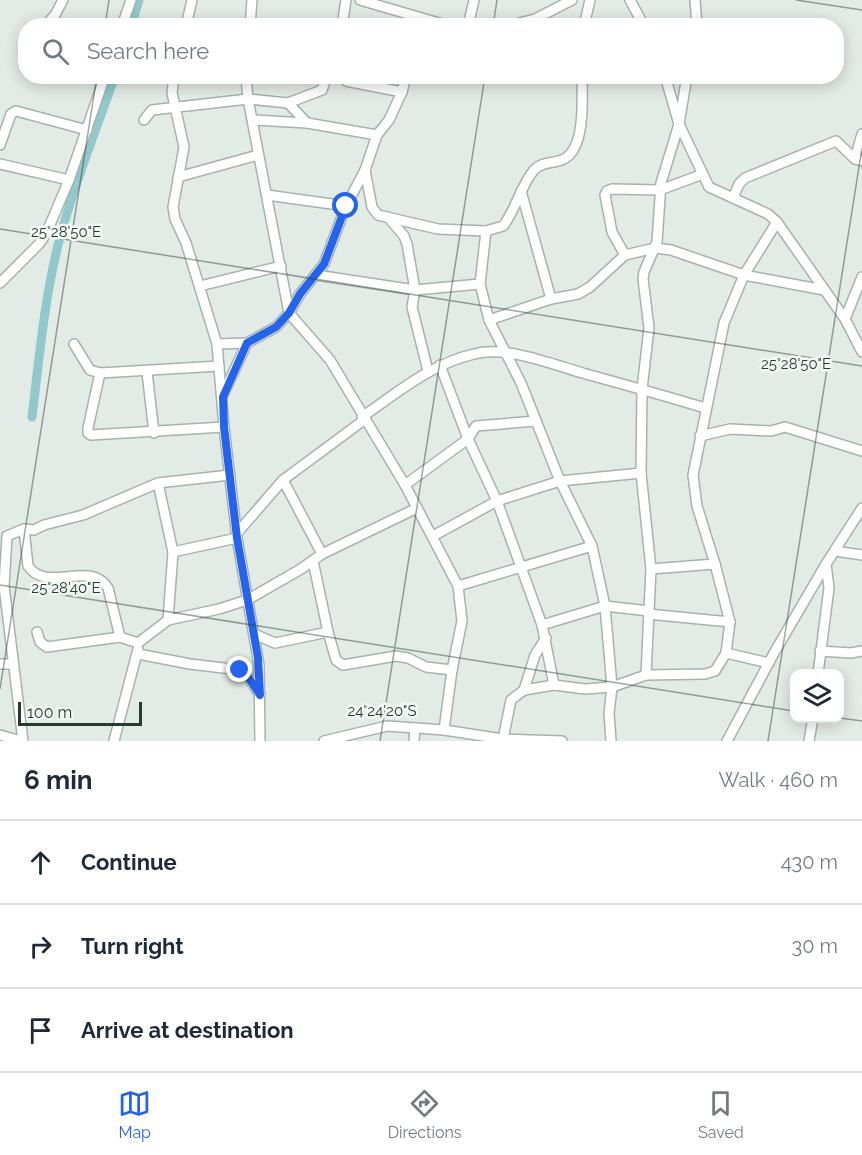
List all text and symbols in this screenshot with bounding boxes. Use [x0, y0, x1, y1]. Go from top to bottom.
search box [18, 18, 844, 84]
icon: search [39, 35, 72, 68]
text: Search here [87, 38, 209, 64]
route start [332, 192, 358, 218]
text: 25°28'50"E [31, 223, 101, 241]
text: 25°28'50"E [761, 355, 831, 373]
text: 25°28'40"E [31, 579, 101, 597]
route end [226, 656, 252, 682]
map controls [790, 669, 844, 723]
button: layers [790, 669, 844, 723]
scale bar [18, 699, 142, 726]
text: 24°24'20"S [347, 702, 417, 720]
text: 100 m [27, 703, 72, 722]
text: 6 min [24, 765, 93, 795]
text: Walk · 460 m [719, 768, 838, 792]
icon: ahead [24, 846, 57, 879]
text: Continue [81, 849, 177, 875]
text: 430 m [781, 850, 838, 874]
icon: right [24, 930, 57, 963]
text: Turn right [81, 933, 184, 959]
text: 30 m [792, 934, 838, 958]
icon: arrive [24, 1014, 57, 1047]
text: Arrive at destination [81, 1017, 294, 1043]
tab: Map [118, 1087, 151, 1142]
tab: Directions [388, 1087, 462, 1142]
tab: Saved [698, 1087, 744, 1142]

